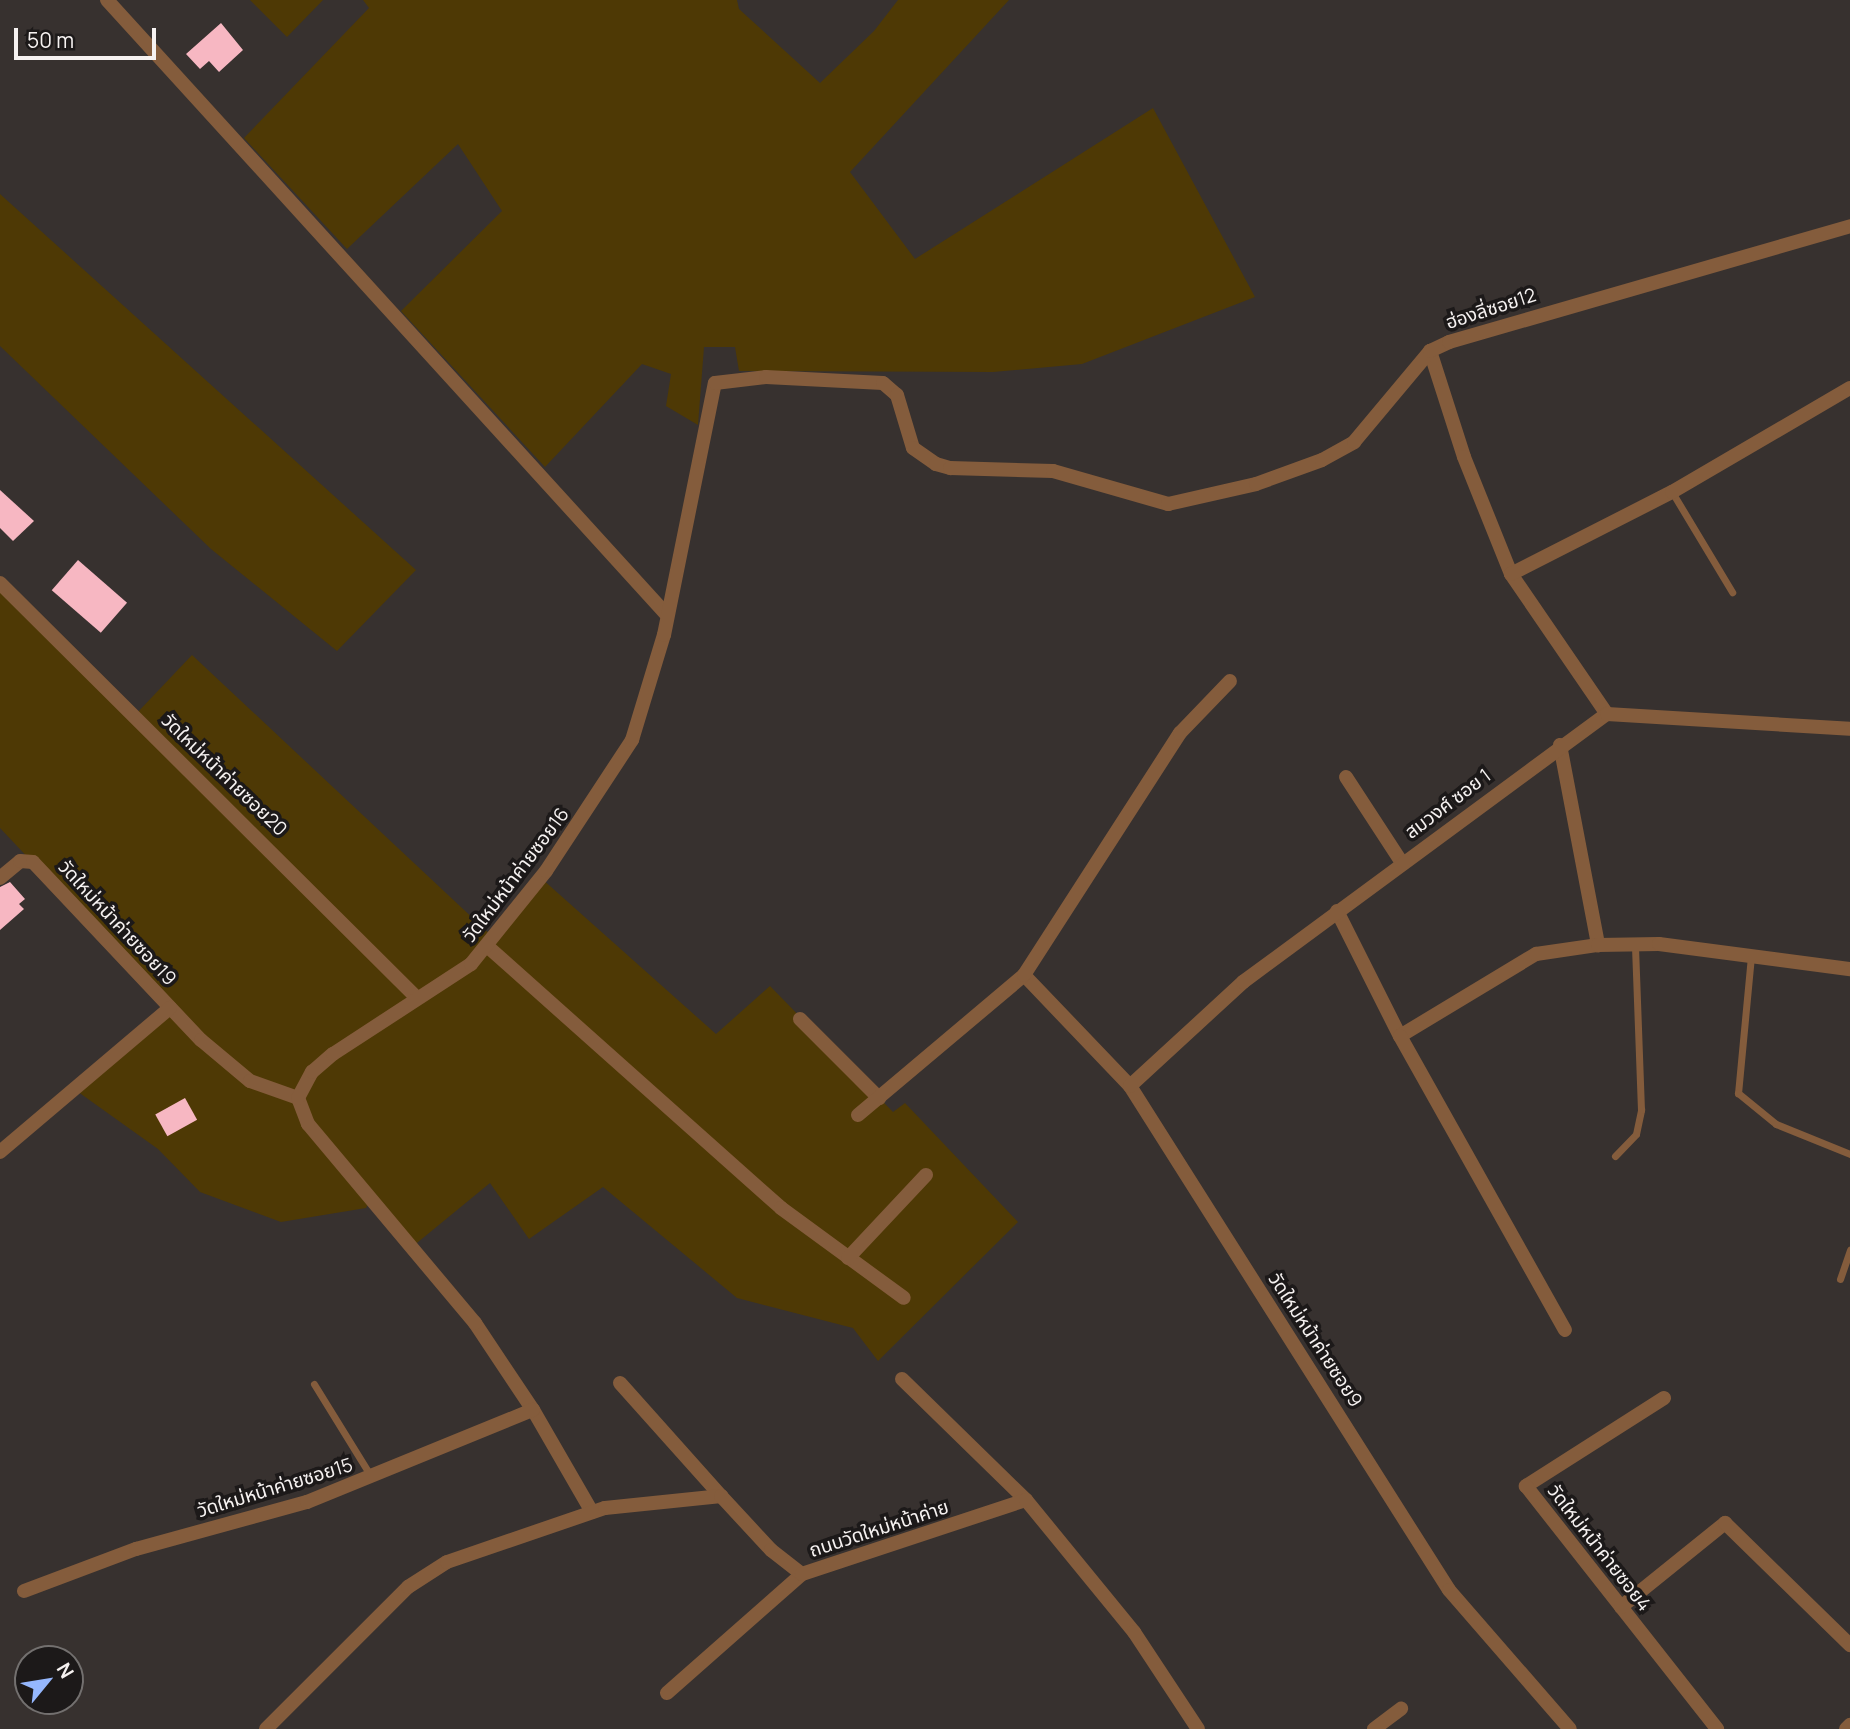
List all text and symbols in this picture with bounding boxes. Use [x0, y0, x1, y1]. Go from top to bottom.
scale bar [18, 14, 159, 58]
text: 50 m [27, 26, 74, 54]
street label: ฮ่องลี่ซอย12 [1443, 284, 1539, 334]
street label: วัดใหม่หน้าค่ายซอย20 [156, 709, 292, 841]
street label: สมวงศ์ ซอย 1 [1400, 764, 1496, 844]
street label: วัดใหม่หน้าค่ายซอย16 [458, 803, 574, 947]
street label: วัดใหม่หน้าค่ายซอย19 [53, 856, 181, 990]
street label: วัดใหม่หน้าค่ายซอย9 [1263, 1269, 1367, 1411]
street label: วัดใหม่หน้าค่ายซอย15 [194, 1453, 356, 1523]
street label: วัดใหม่หน้าค่ายซอย4 [1542, 1480, 1656, 1616]
street label: ถนนวัดใหม่หน้าค่าย [806, 1496, 952, 1562]
north arrow [14, 1645, 84, 1715]
text: N [51, 1658, 80, 1683]

